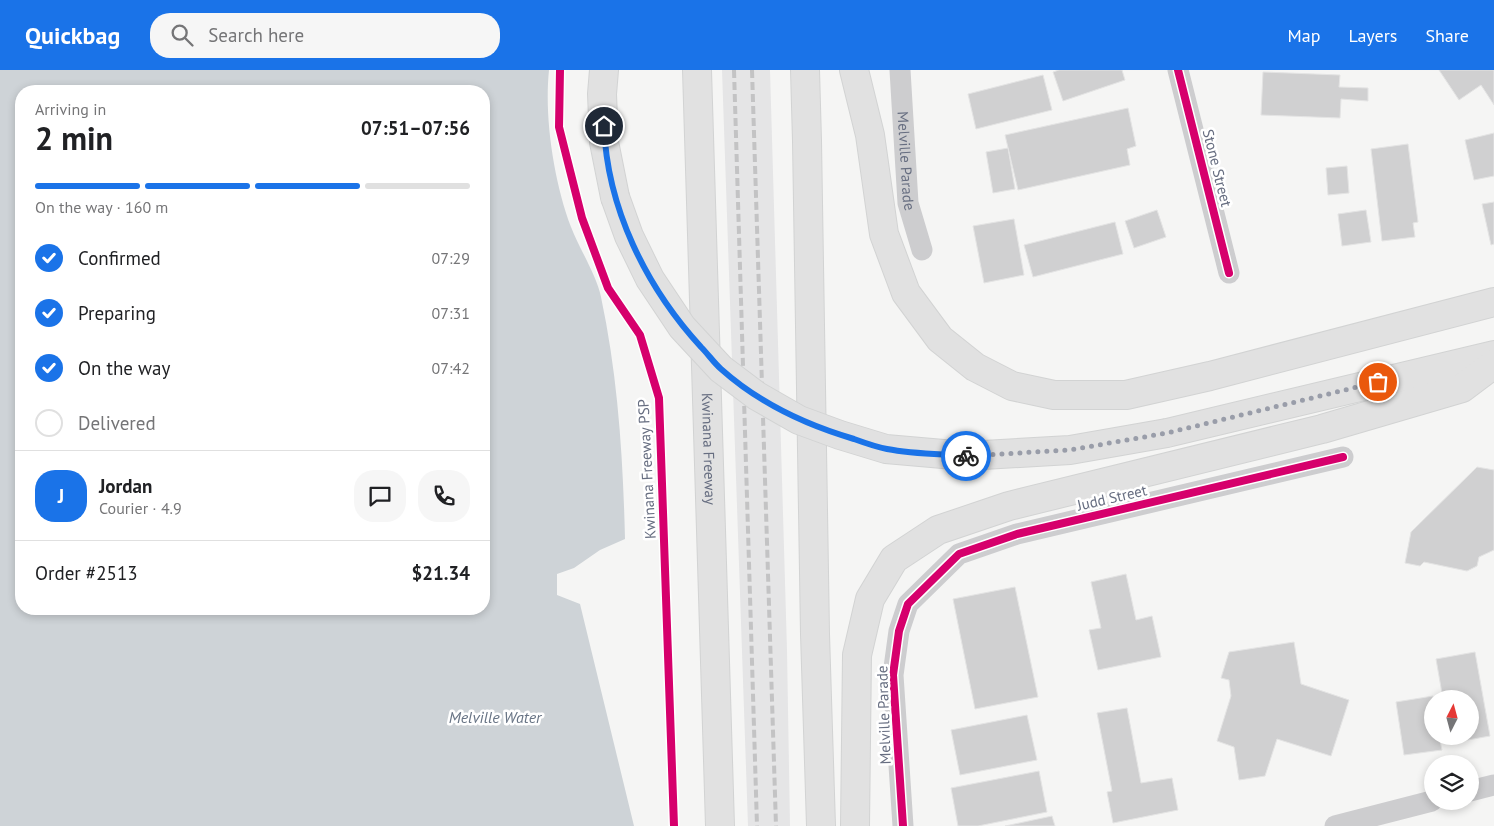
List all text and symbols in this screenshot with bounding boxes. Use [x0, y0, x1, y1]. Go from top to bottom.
search box [150, 13, 500, 58]
text: Quickbag [25, 20, 120, 51]
icon: search [168, 21, 196, 49]
text: Search here [208, 23, 304, 47]
text: Map [1288, 24, 1320, 47]
text: Layers [1348, 24, 1397, 47]
text: Share [1425, 24, 1469, 47]
text: Arriving in [35, 99, 106, 119]
pin [583, 105, 625, 147]
street label: Melville Parade [894, 111, 920, 213]
icon: home [590, 112, 618, 140]
text: 07:51–07:56 [361, 116, 470, 140]
text: 2 min [35, 117, 113, 159]
street label: Stone Street [1199, 127, 1236, 209]
text: On the way · 160 m [35, 197, 168, 217]
icon: check [35, 244, 63, 272]
text: Confirmed [78, 246, 161, 270]
text: 07:29 [432, 248, 470, 268]
icon: check [35, 299, 63, 327]
text: Preparing [78, 301, 156, 325]
text: 07:31 [432, 303, 470, 323]
icon: check [35, 354, 63, 382]
text: On the way [78, 356, 170, 380]
text: 07:42 [432, 358, 470, 378]
pin [1357, 361, 1399, 403]
icon: bag [1364, 368, 1392, 396]
street label: Kwinana Freeway [698, 393, 720, 505]
street label: Kwinana Freeway PSP [633, 399, 660, 539]
text: Delivered [78, 411, 156, 435]
courier [941, 431, 991, 481]
icon: bike [952, 442, 980, 470]
button: chat [354, 470, 406, 522]
button: phone [418, 470, 470, 522]
text: Jordan [99, 474, 152, 498]
street label: Judd Street [1074, 480, 1149, 515]
text: J [58, 484, 64, 508]
text: Courier · 4.9 [99, 498, 182, 518]
text: Order #2513 [35, 561, 138, 585]
text: $21.34 [411, 561, 470, 585]
street label: Melville Parade [872, 665, 895, 765]
north arrow [1424, 690, 1479, 745]
map controls [1424, 690, 1479, 810]
water label: Melville Water [449, 707, 543, 727]
button: layers [1424, 755, 1479, 810]

